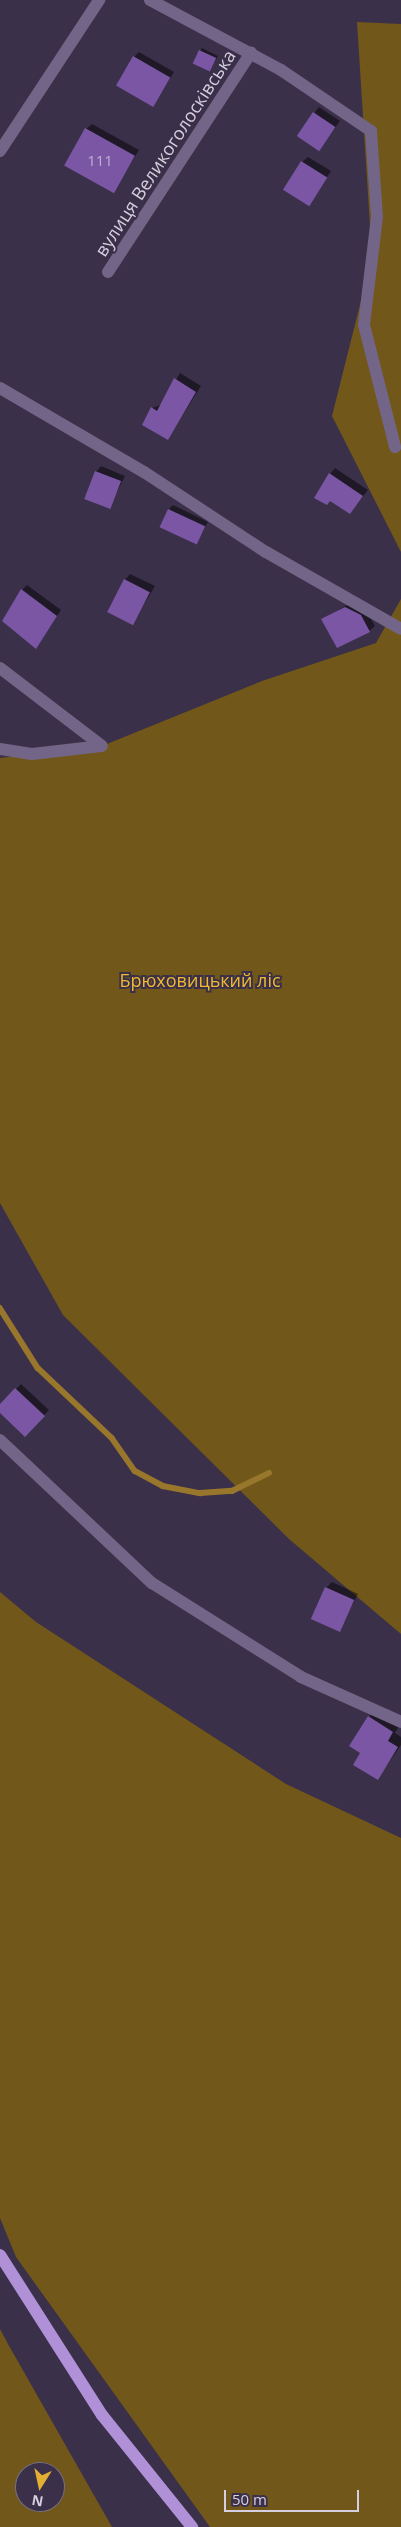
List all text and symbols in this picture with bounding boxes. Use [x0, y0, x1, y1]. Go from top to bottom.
street label: вулиця Великоголосківська [90, 46, 240, 260]
house number: 111 [87, 152, 113, 170]
park label: Брюховицький ліс [119, 969, 281, 991]
north arrow [15, 2462, 65, 2512]
scale bar [226, 2480, 361, 2512]
text: 50 m [232, 2489, 267, 2509]
text: N [30, 2491, 45, 2512]

